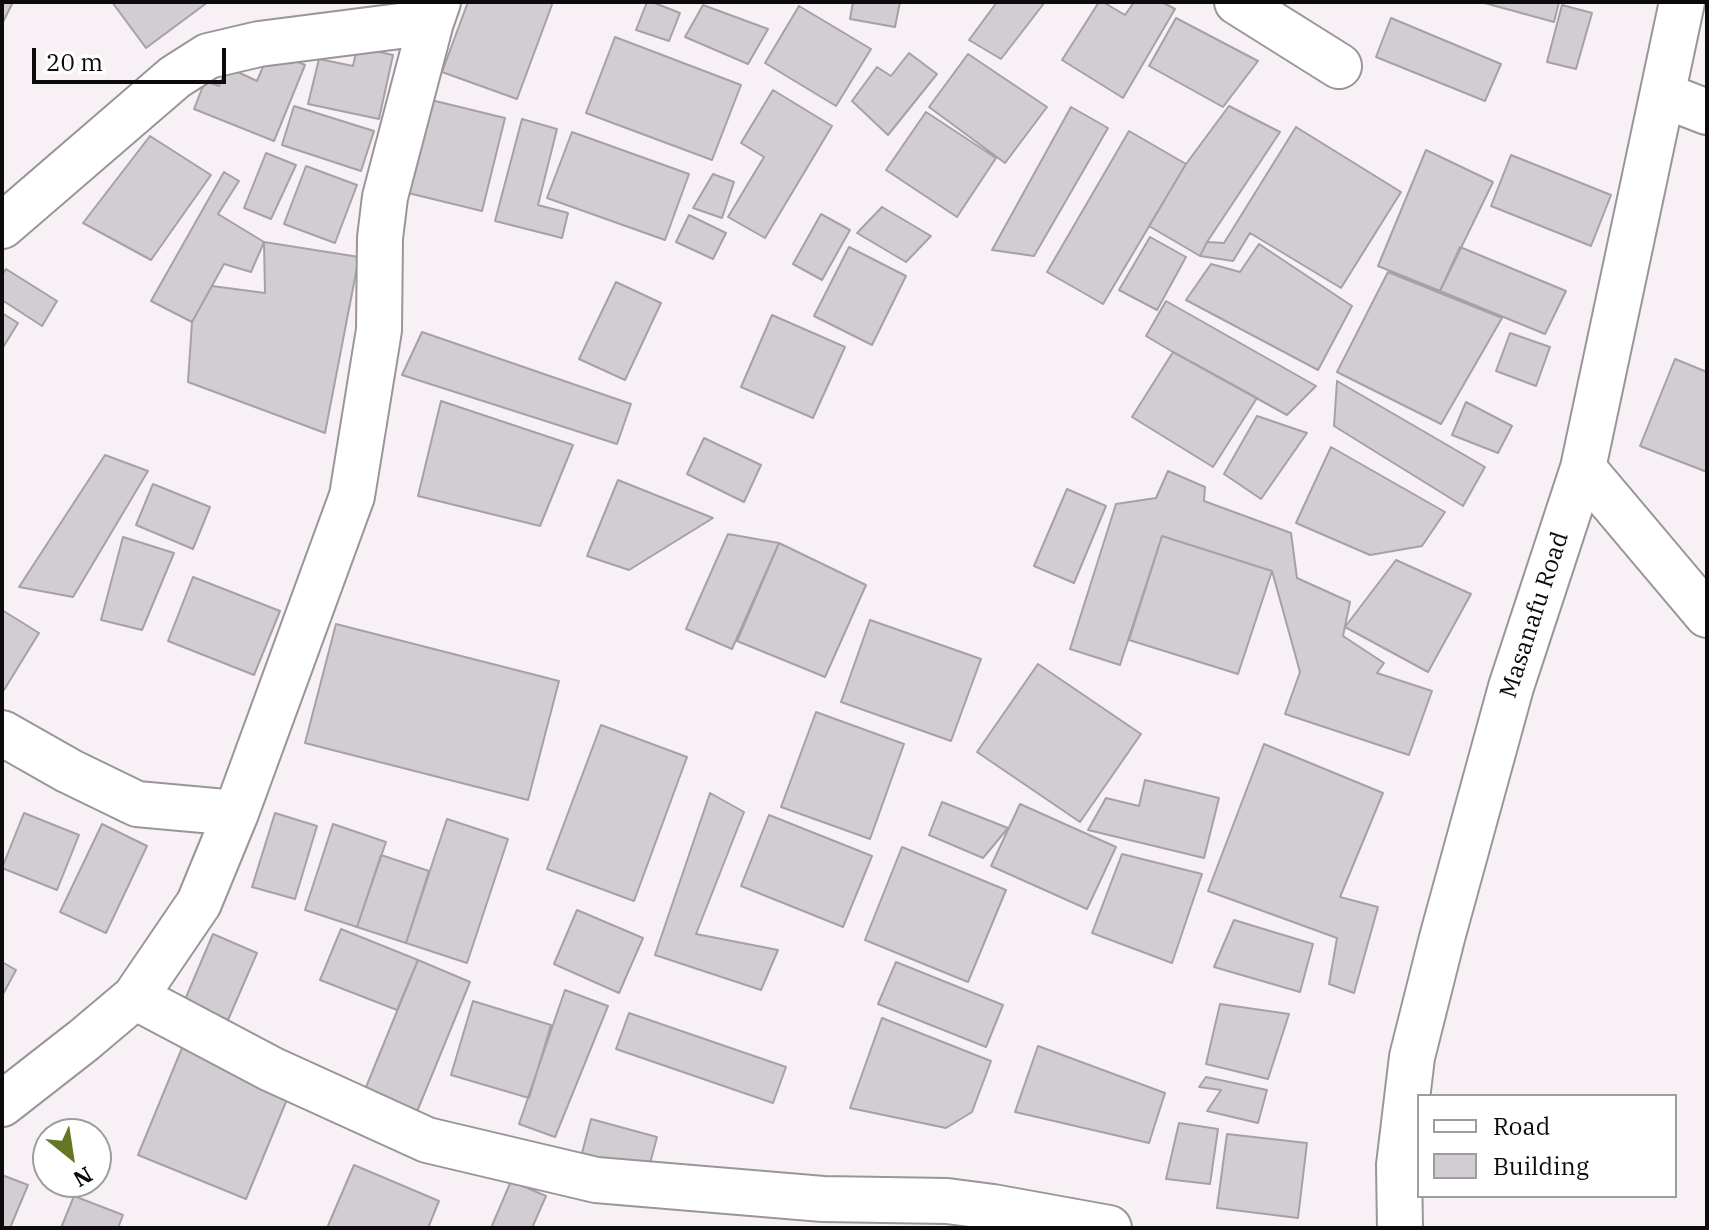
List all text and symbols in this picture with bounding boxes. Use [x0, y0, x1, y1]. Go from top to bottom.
scale bar [36, 32, 230, 82]
text: 20 m [46, 46, 103, 78]
street label: Masanafu Road [1495, 528, 1575, 702]
legend [1417, 1094, 1677, 1198]
text: Road [1493, 1110, 1550, 1142]
north arrow [32, 1118, 112, 1198]
text: Building [1493, 1150, 1589, 1182]
text: N [68, 1161, 98, 1194]

